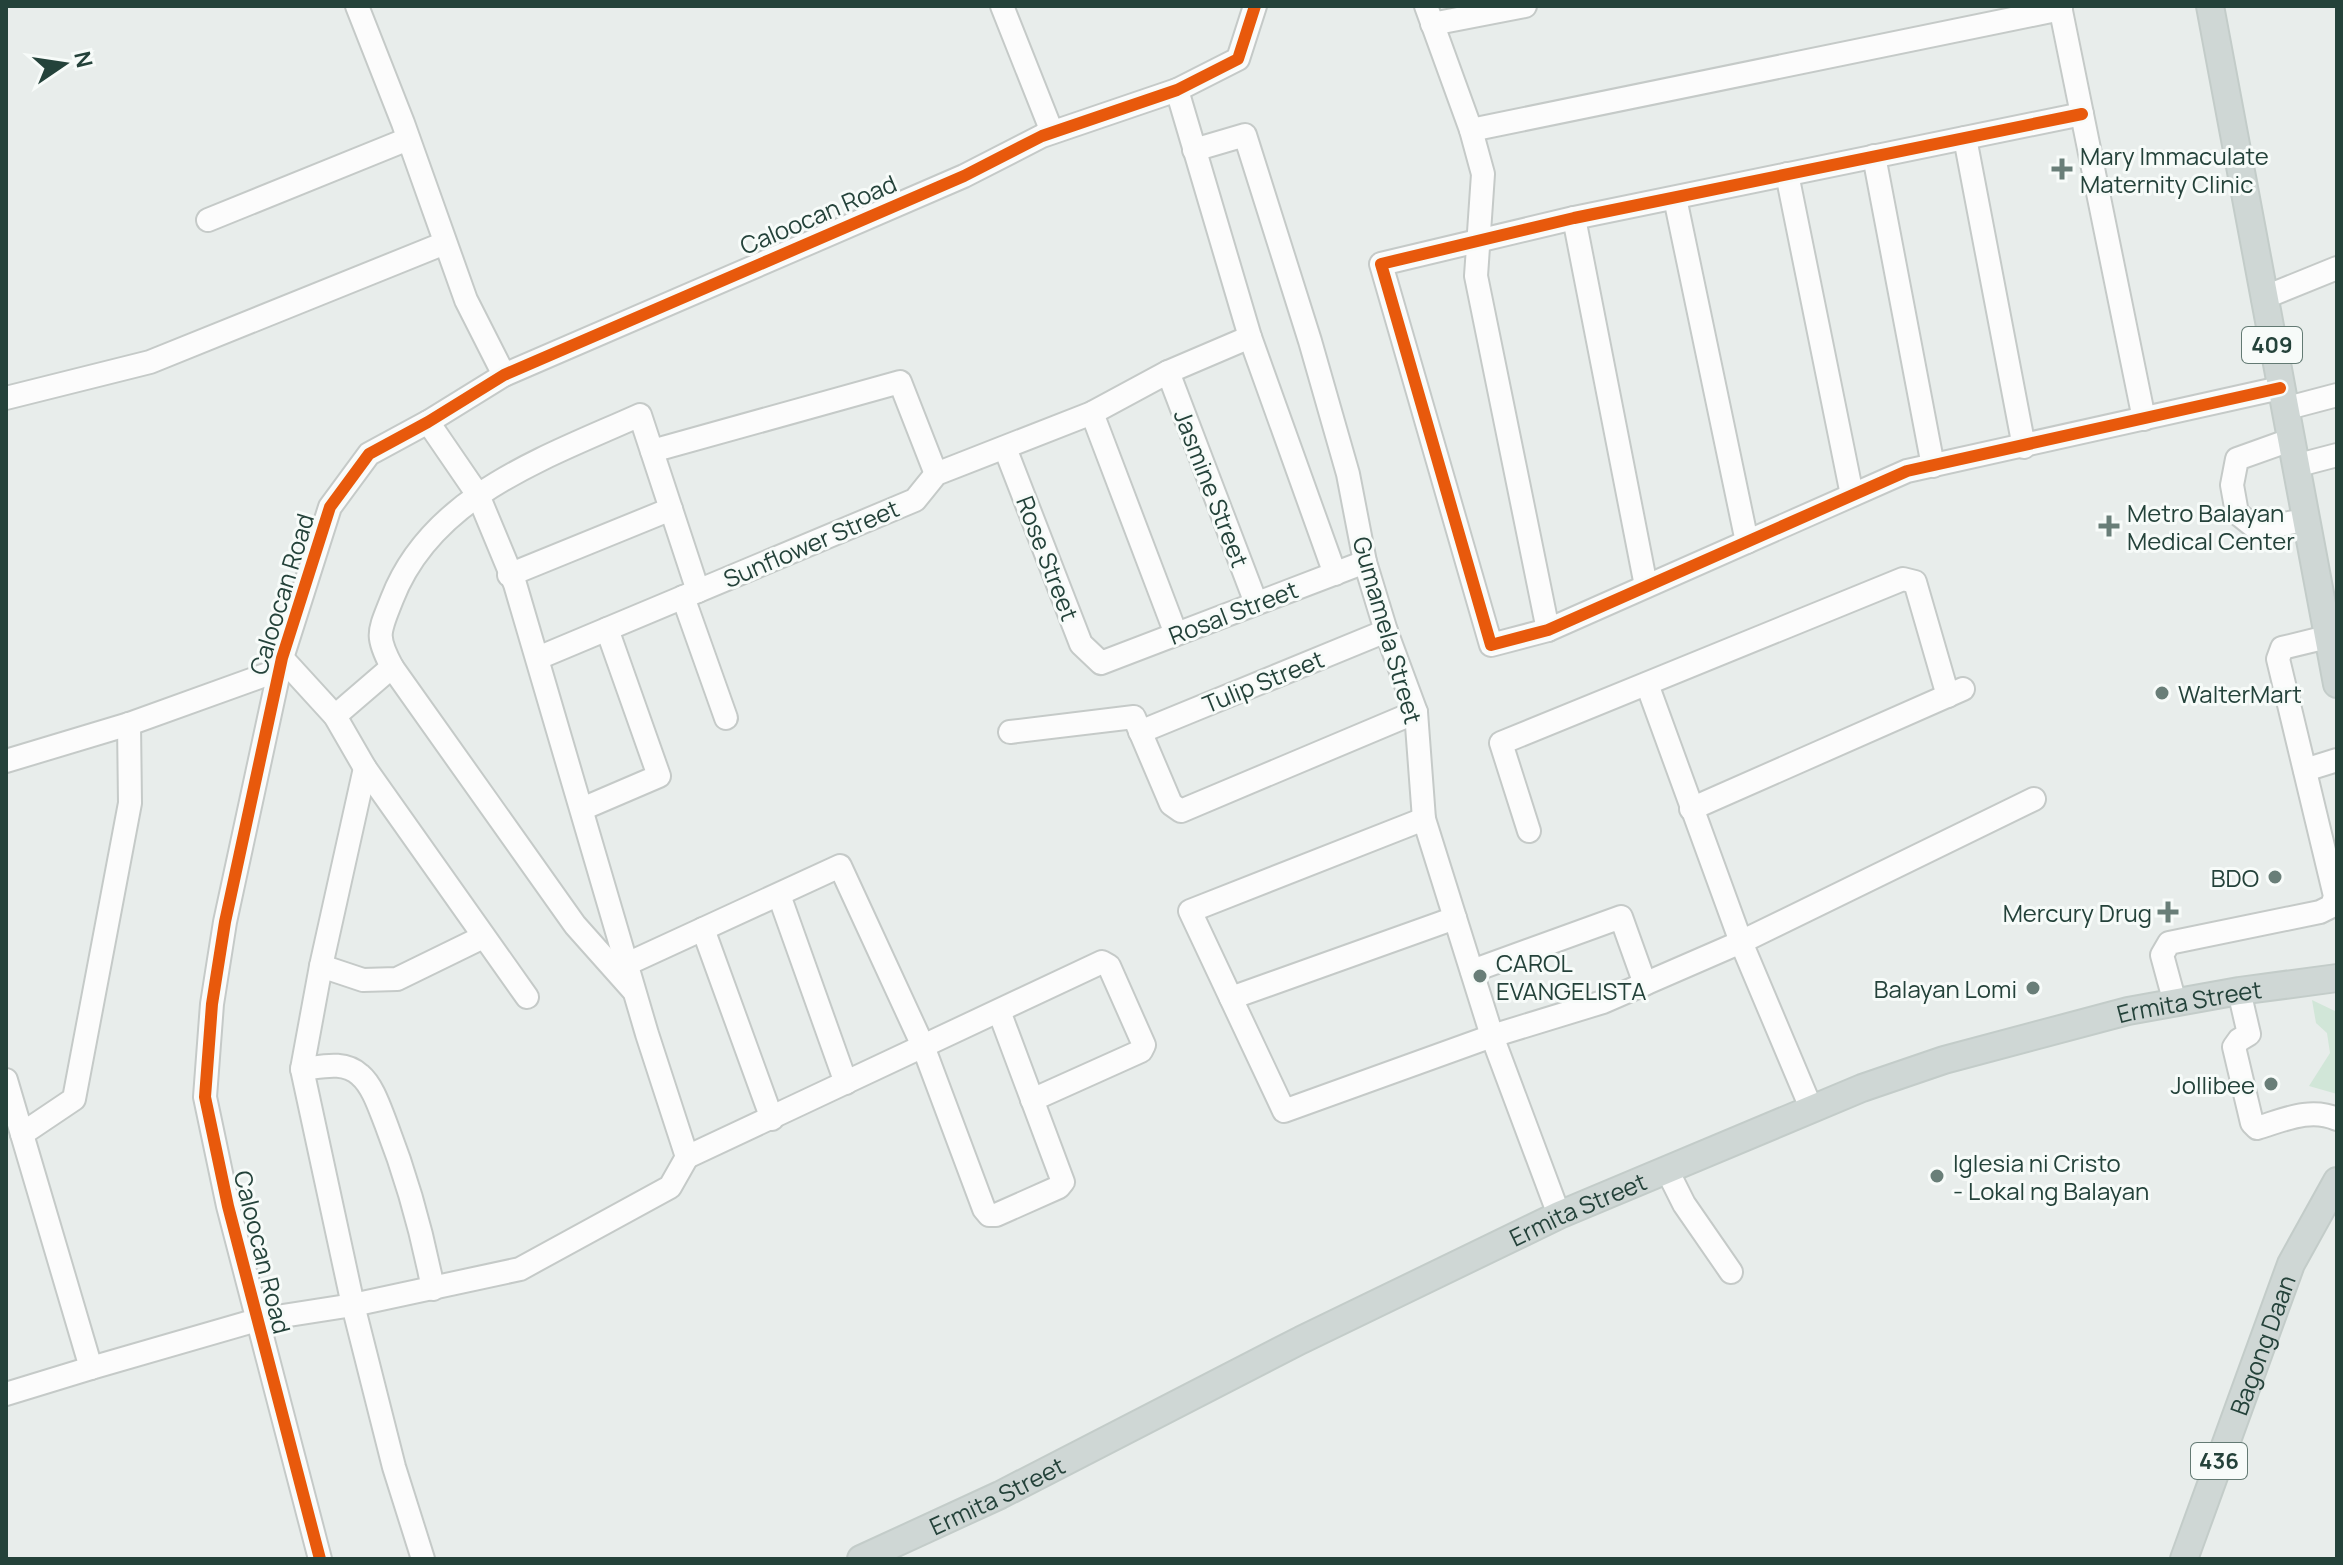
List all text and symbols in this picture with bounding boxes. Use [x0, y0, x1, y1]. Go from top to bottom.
north arrow [24, 24, 104, 104]
text: N [67, 48, 100, 71]
place label: Mary Immaculate Maternity Clinic [2080, 139, 2269, 200]
marker: Mary Immaculate Maternity Clinic [2051, 158, 2073, 180]
street label: Caloocan Road [735, 166, 901, 262]
road number: 409 [2242, 327, 2302, 363]
street label: Jasmine Street [1167, 404, 1257, 572]
street label: Sunflower Street [718, 491, 904, 595]
street label: Rose Street [1009, 491, 1087, 625]
place label: Metro Balayan Medical Center [2127, 496, 2295, 557]
street label: Caloocan Road [241, 509, 321, 679]
marker: Metro Balayan Medical Center [2098, 515, 2120, 537]
street label: Gumamela Street [1345, 533, 1431, 727]
street label: Rosal Street [1164, 572, 1302, 652]
street label: Tulip Street [1197, 642, 1329, 720]
place label: WalterMart [2178, 677, 2302, 710]
marker: WalterMart [2153, 684, 2171, 702]
place label: BDO [2211, 861, 2259, 894]
marker: BDO [2266, 868, 2284, 886]
place label: Mercury Drug [2003, 896, 2152, 929]
marker: Mercury Drug [2159, 903, 2177, 921]
place label: CAROL EVANGELISTA [1496, 946, 1646, 1007]
marker: CAROL EVANGELISTA [1471, 967, 1489, 985]
place label: Balayan Lomi [1874, 972, 2017, 1005]
street label: Ermita Street [2113, 972, 2264, 1030]
marker: Balayan Lomi [2024, 979, 2042, 997]
place label: Jollibee [2171, 1068, 2255, 1101]
marker: Jollibee [2262, 1075, 2280, 1093]
place label: Iglesia ni Cristo - Lokal ng Balayan [1953, 1146, 2149, 1207]
street label: Ermita Street [1504, 1164, 1651, 1253]
street label: Caloocan Road [227, 1167, 299, 1337]
marker: Iglesia ni Cristo - Lokal ng Balayan [1928, 1167, 1946, 1185]
street label: Bagong Daan [2221, 1270, 2302, 1419]
road number: 436 [2191, 1443, 2247, 1479]
street label: Ermita Street [924, 1448, 1070, 1542]

